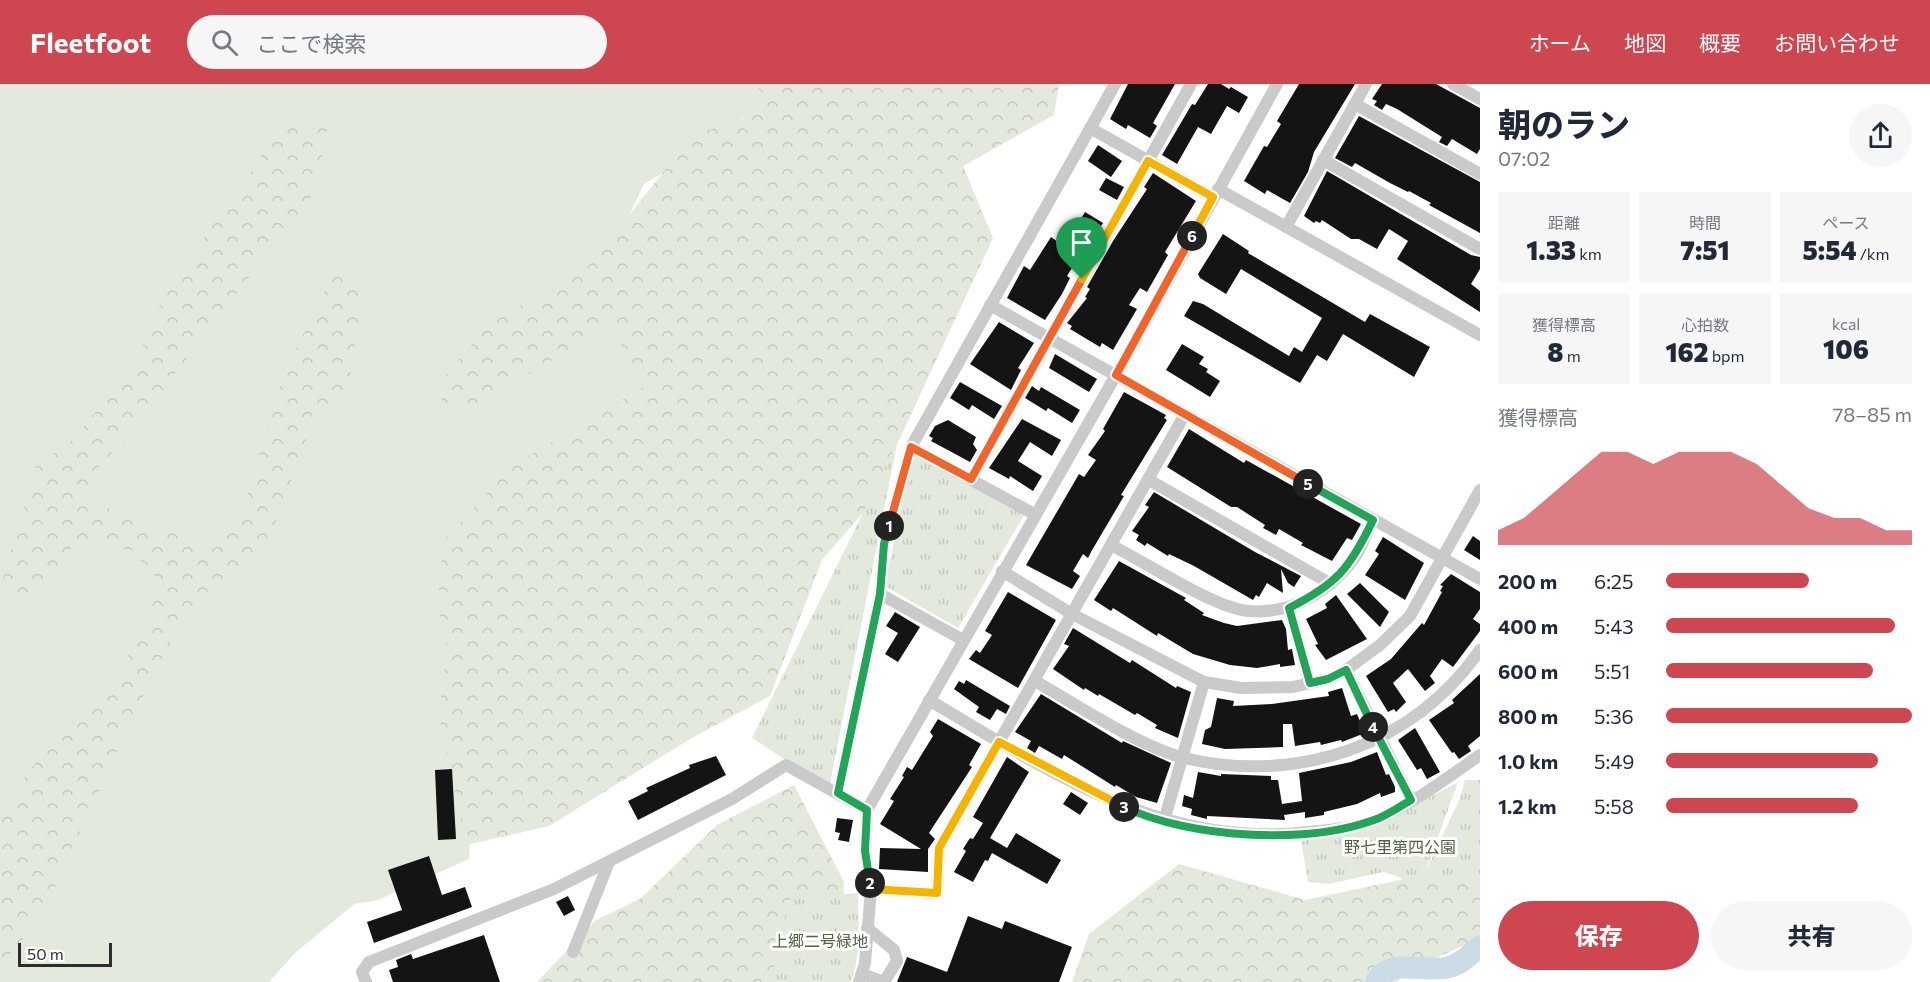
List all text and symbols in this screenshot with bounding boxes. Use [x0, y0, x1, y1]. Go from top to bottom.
search box [187, 15, 607, 69]
text: Fleetfoot [30, 25, 151, 59]
icon: search [208, 26, 241, 59]
text: ここで検索 [256, 30, 366, 57]
text: ホーム [1529, 30, 1591, 55]
text: 地図 [1624, 30, 1666, 55]
text: 概要 [1699, 30, 1741, 55]
text: お問い合わせ [1774, 30, 1900, 55]
text: 朝のラン [1498, 103, 1630, 144]
button: share [1849, 104, 1912, 167]
text: 07:02 [1498, 146, 1550, 170]
text: 距離 [1548, 213, 1580, 232]
text: 時間 [1689, 213, 1721, 232]
text: ペース [1822, 213, 1870, 232]
pin [1056, 217, 1107, 279]
pin: 6 [1177, 221, 1207, 251]
icon: arrive [1065, 226, 1098, 259]
text: 6 [1187, 226, 1197, 245]
text: 1.33 [1526, 234, 1576, 265]
text: 7:51 [1680, 234, 1730, 265]
text: 5:54 [1803, 234, 1857, 265]
text: km [1576, 244, 1602, 263]
text: /km [1857, 244, 1889, 263]
text: kcal [1832, 314, 1860, 333]
text: 獲得標高 [1532, 315, 1596, 334]
text: 心拍数 [1681, 315, 1729, 334]
text: 106 [1823, 333, 1869, 364]
text: 8 [1547, 336, 1564, 367]
text: 162 [1665, 336, 1709, 367]
text: m [1564, 346, 1581, 365]
text: bpm [1709, 346, 1745, 365]
text: 78–85 m [1833, 402, 1912, 426]
text: 獲得標高 [1498, 405, 1578, 429]
pin: 5 [1293, 469, 1323, 499]
text: 5 [1303, 474, 1313, 493]
pin: 1 [874, 511, 904, 541]
text: 1 [885, 516, 893, 535]
text: 200 m [1498, 569, 1557, 593]
text: 6:25 [1594, 569, 1633, 593]
text: 400 m [1498, 614, 1558, 638]
text: 5:43 [1594, 614, 1634, 638]
text: 600 m [1498, 659, 1558, 683]
text: 5:51 [1594, 659, 1630, 683]
text: 800 m [1498, 704, 1558, 728]
text: 5:36 [1594, 704, 1634, 728]
pin: 4 [1358, 712, 1388, 742]
text: 4 [1368, 717, 1378, 736]
text: 1.0 km [1498, 749, 1558, 773]
text: 5:49 [1594, 749, 1634, 773]
pin: 3 [1109, 792, 1139, 822]
text: 1.2 km [1498, 794, 1556, 818]
text: 5:58 [1594, 794, 1634, 818]
text: 3 [1119, 797, 1129, 816]
park label: 野七里第四公園 [1344, 837, 1456, 856]
pin: 2 [855, 868, 885, 898]
text: 2 [865, 873, 875, 892]
button: 保存 [1498, 901, 1699, 970]
button: 共有 [1711, 901, 1912, 970]
park label: 上郷二号緑地 [772, 931, 868, 950]
scale bar [18, 940, 112, 968]
text: 50 m [27, 944, 64, 963]

